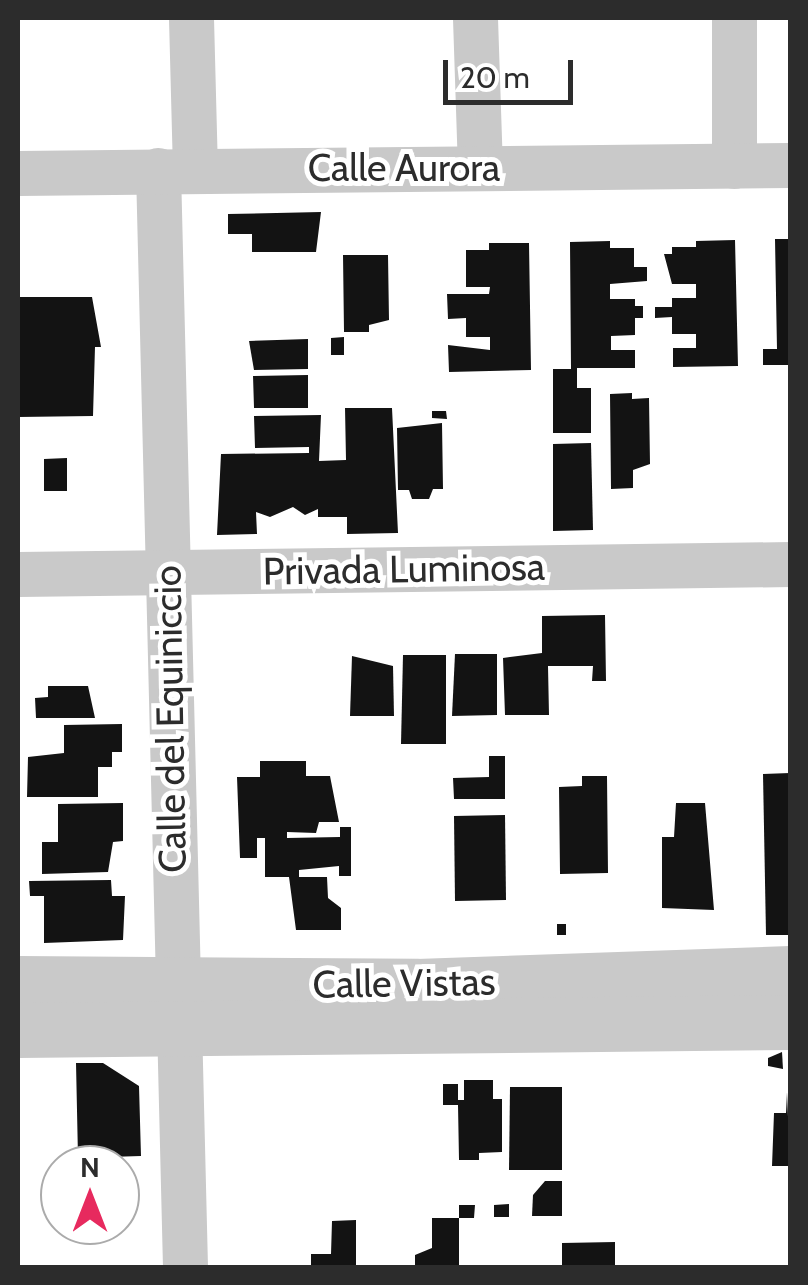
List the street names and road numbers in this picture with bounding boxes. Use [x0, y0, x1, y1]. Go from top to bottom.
street label: Calle Aurora [308, 145, 500, 191]
street label: Privada Luminosa [262, 544, 546, 594]
street label: Calle del Equiniccio [145, 565, 195, 873]
street label: Calle Vistas [312, 959, 496, 1007]

